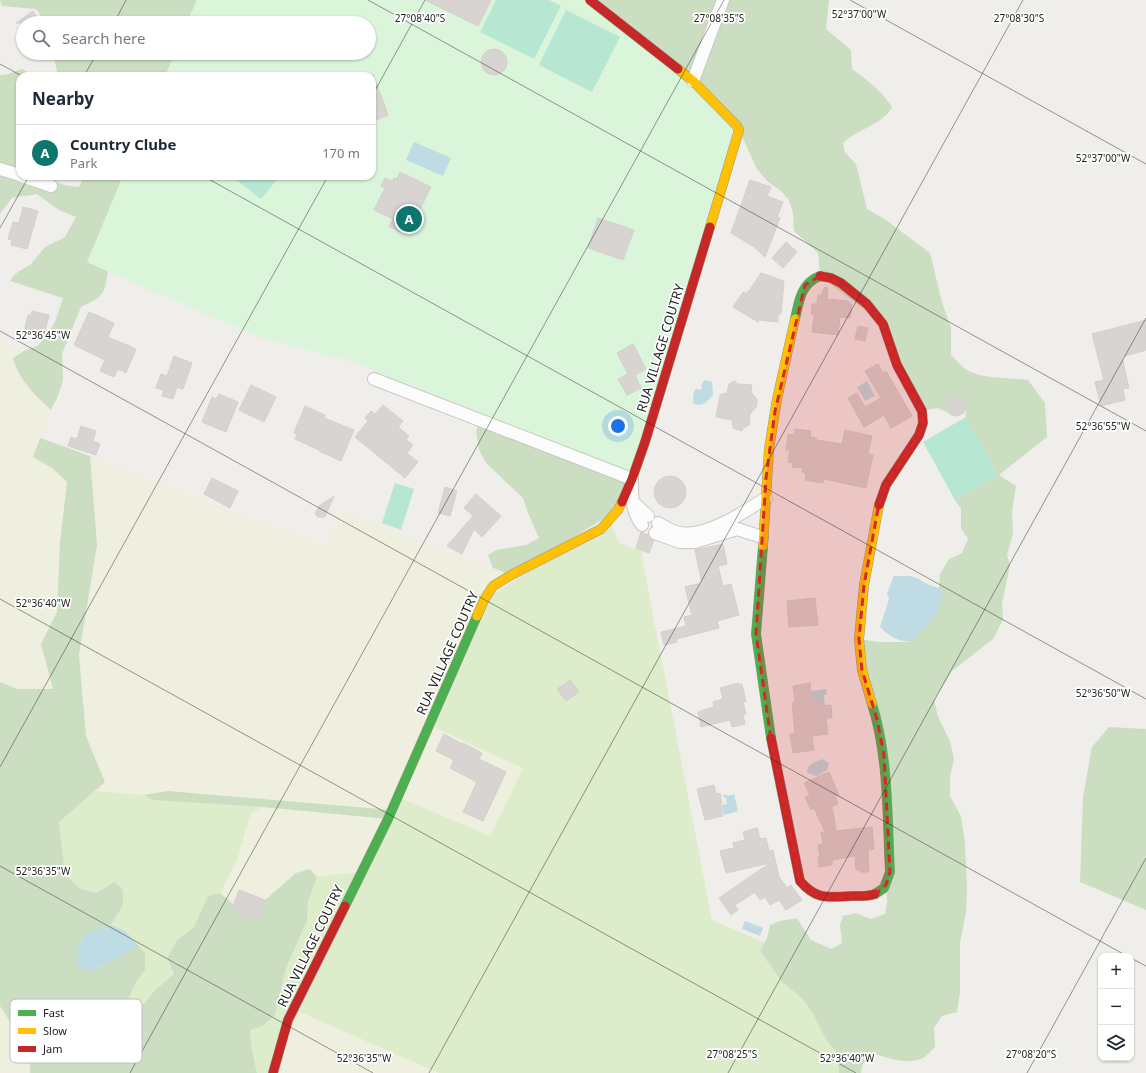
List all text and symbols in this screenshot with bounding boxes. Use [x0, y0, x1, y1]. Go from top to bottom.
text: 52°37'00"W [832, 7, 887, 21]
text: 27°08'40"S [395, 11, 446, 25]
text: 27°08'35"S [694, 11, 745, 25]
text: 27°08'30"S [994, 11, 1045, 25]
search box [16, 16, 376, 60]
icon: search [30, 27, 52, 49]
text: Search here [62, 28, 145, 48]
text: Nearby [32, 87, 94, 110]
text: Country Clube [70, 134, 176, 154]
text: A [41, 144, 50, 162]
text: 170 m [322, 144, 360, 162]
text: 52°37'00"W [1076, 151, 1131, 165]
text: Park [70, 154, 97, 172]
pin: A [396, 204, 422, 234]
street label: RUA VILLAGE COUTRY [632, 281, 688, 414]
text: 52°36'45"W [16, 328, 71, 342]
your location [608, 416, 628, 436]
text: 52°36'55"W [1076, 419, 1131, 433]
street label: RUA VILLAGE COUTRY [412, 588, 483, 718]
text: 52°36'40"W [16, 596, 71, 610]
text: 52°36'50"W [1076, 686, 1131, 700]
text: 52°36'35"W [16, 864, 71, 878]
street label: RUA VILLAGE COUTRY [273, 882, 348, 1010]
map controls [1098, 953, 1134, 1061]
button: + [1098, 953, 1134, 989]
button: − [1098, 989, 1134, 1025]
legend [10, 999, 142, 1063]
text: Fast [43, 1005, 64, 1020]
text: Slow [43, 1023, 67, 1038]
button: layers [1098, 1025, 1134, 1061]
text: Jam [42, 1041, 62, 1056]
text: 27°08'25"S [707, 1047, 758, 1061]
text: 27°08'20"S [1006, 1047, 1057, 1061]
text: 52°36'35"W [337, 1051, 392, 1065]
text: 52°36'40"W [820, 1051, 875, 1065]

